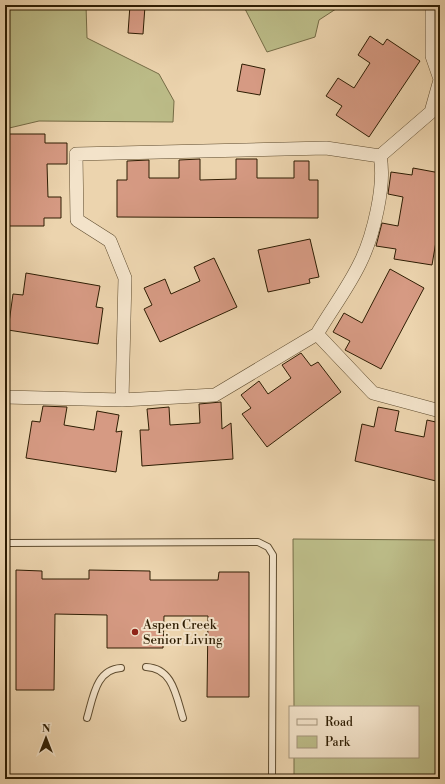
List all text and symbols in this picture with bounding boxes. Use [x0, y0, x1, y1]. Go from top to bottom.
place label: Aspen Creek Senior Living [142, 617, 223, 648]
marker: Aspen Creek Senior Living [130, 627, 140, 637]
legend [289, 706, 419, 758]
text: Road [325, 715, 353, 730]
north arrow [26, 718, 66, 758]
text: N [42, 722, 51, 736]
text: Park [325, 735, 351, 750]

